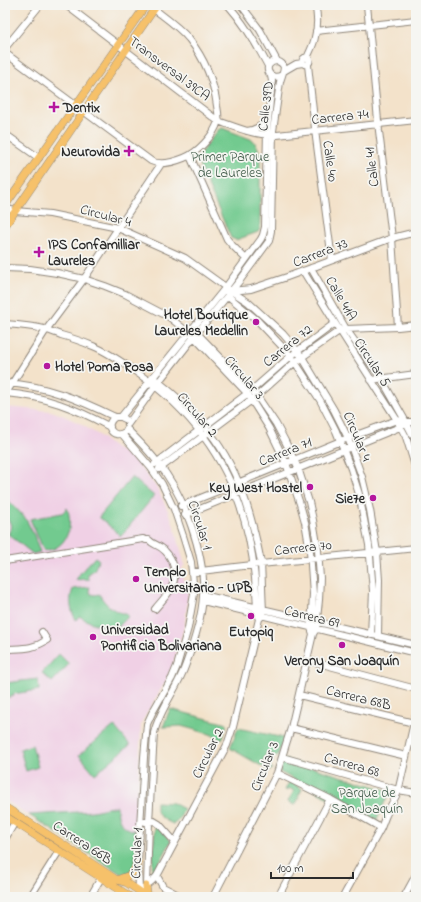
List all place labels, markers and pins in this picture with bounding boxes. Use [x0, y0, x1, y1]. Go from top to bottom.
place label: Dentix [62, 98, 101, 119]
marker: Dentix [48, 101, 60, 113]
place label: Neurovida [61, 142, 120, 163]
marker: Neurovida [123, 145, 135, 157]
place label: IPS Confamilliar Laureles [48, 235, 140, 272]
marker: IPS Confamilliar Laureles [33, 246, 45, 258]
place label: Hotel Boutique Laureles Medellin [154, 305, 249, 342]
marker: Hotel Boutique Laureles Medellin [251, 317, 261, 327]
place label: Hotel Poma Rosa [55, 357, 154, 378]
marker: Hotel Poma Rosa [42, 361, 52, 371]
place label: Key West Hostel [209, 478, 303, 501]
marker: Key West Hostel [305, 482, 315, 492]
place label: Sie7e [335, 489, 366, 510]
marker: Sie7e [368, 493, 378, 503]
place label: Templo Universitario - UPB [144, 562, 253, 599]
marker: Templo Universitario - UPB [131, 574, 141, 584]
marker: Eutopiq [246, 611, 256, 621]
place label: Universidad Pontificia Bolivariana [101, 620, 222, 657]
place label: Eutopiq [229, 622, 273, 643]
marker: Universidad Pontificia Bolivariana [88, 632, 98, 642]
marker: Verony San Joaquín [337, 640, 347, 650]
place label: Verony San Joaquín [284, 651, 399, 674]

